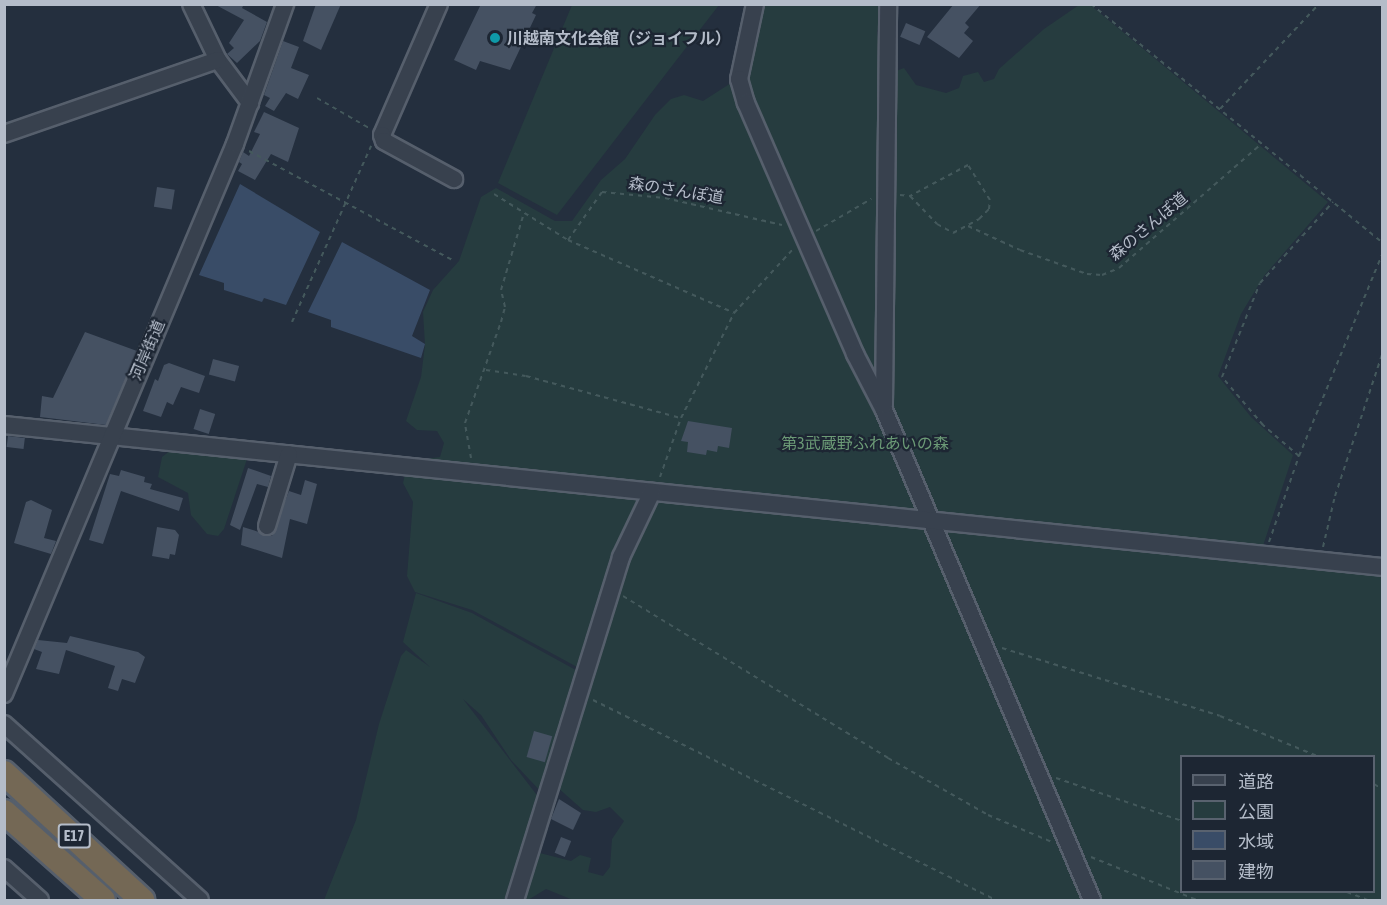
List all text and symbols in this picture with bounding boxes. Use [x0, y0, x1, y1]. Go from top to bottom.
place label: 川越南文化会館（ジョイフル） [507, 28, 731, 48]
marker: 川越南文化会館（ジョイフル） [488, 31, 502, 45]
street label: 森のさんぽ道 [627, 173, 725, 207]
street label: 森のさんぽ道 [1105, 188, 1191, 264]
street label: 河岸街道 [126, 317, 168, 383]
park label: 第3武蔵野ふれあいの森 [781, 433, 949, 453]
legend [1180, 755, 1375, 893]
text: 道路 [1238, 771, 1274, 792]
text: 公園 [1238, 801, 1274, 822]
road number: E17 [58, 824, 90, 848]
text: 水域 [1238, 831, 1274, 852]
text: 建物 [1238, 861, 1274, 882]

